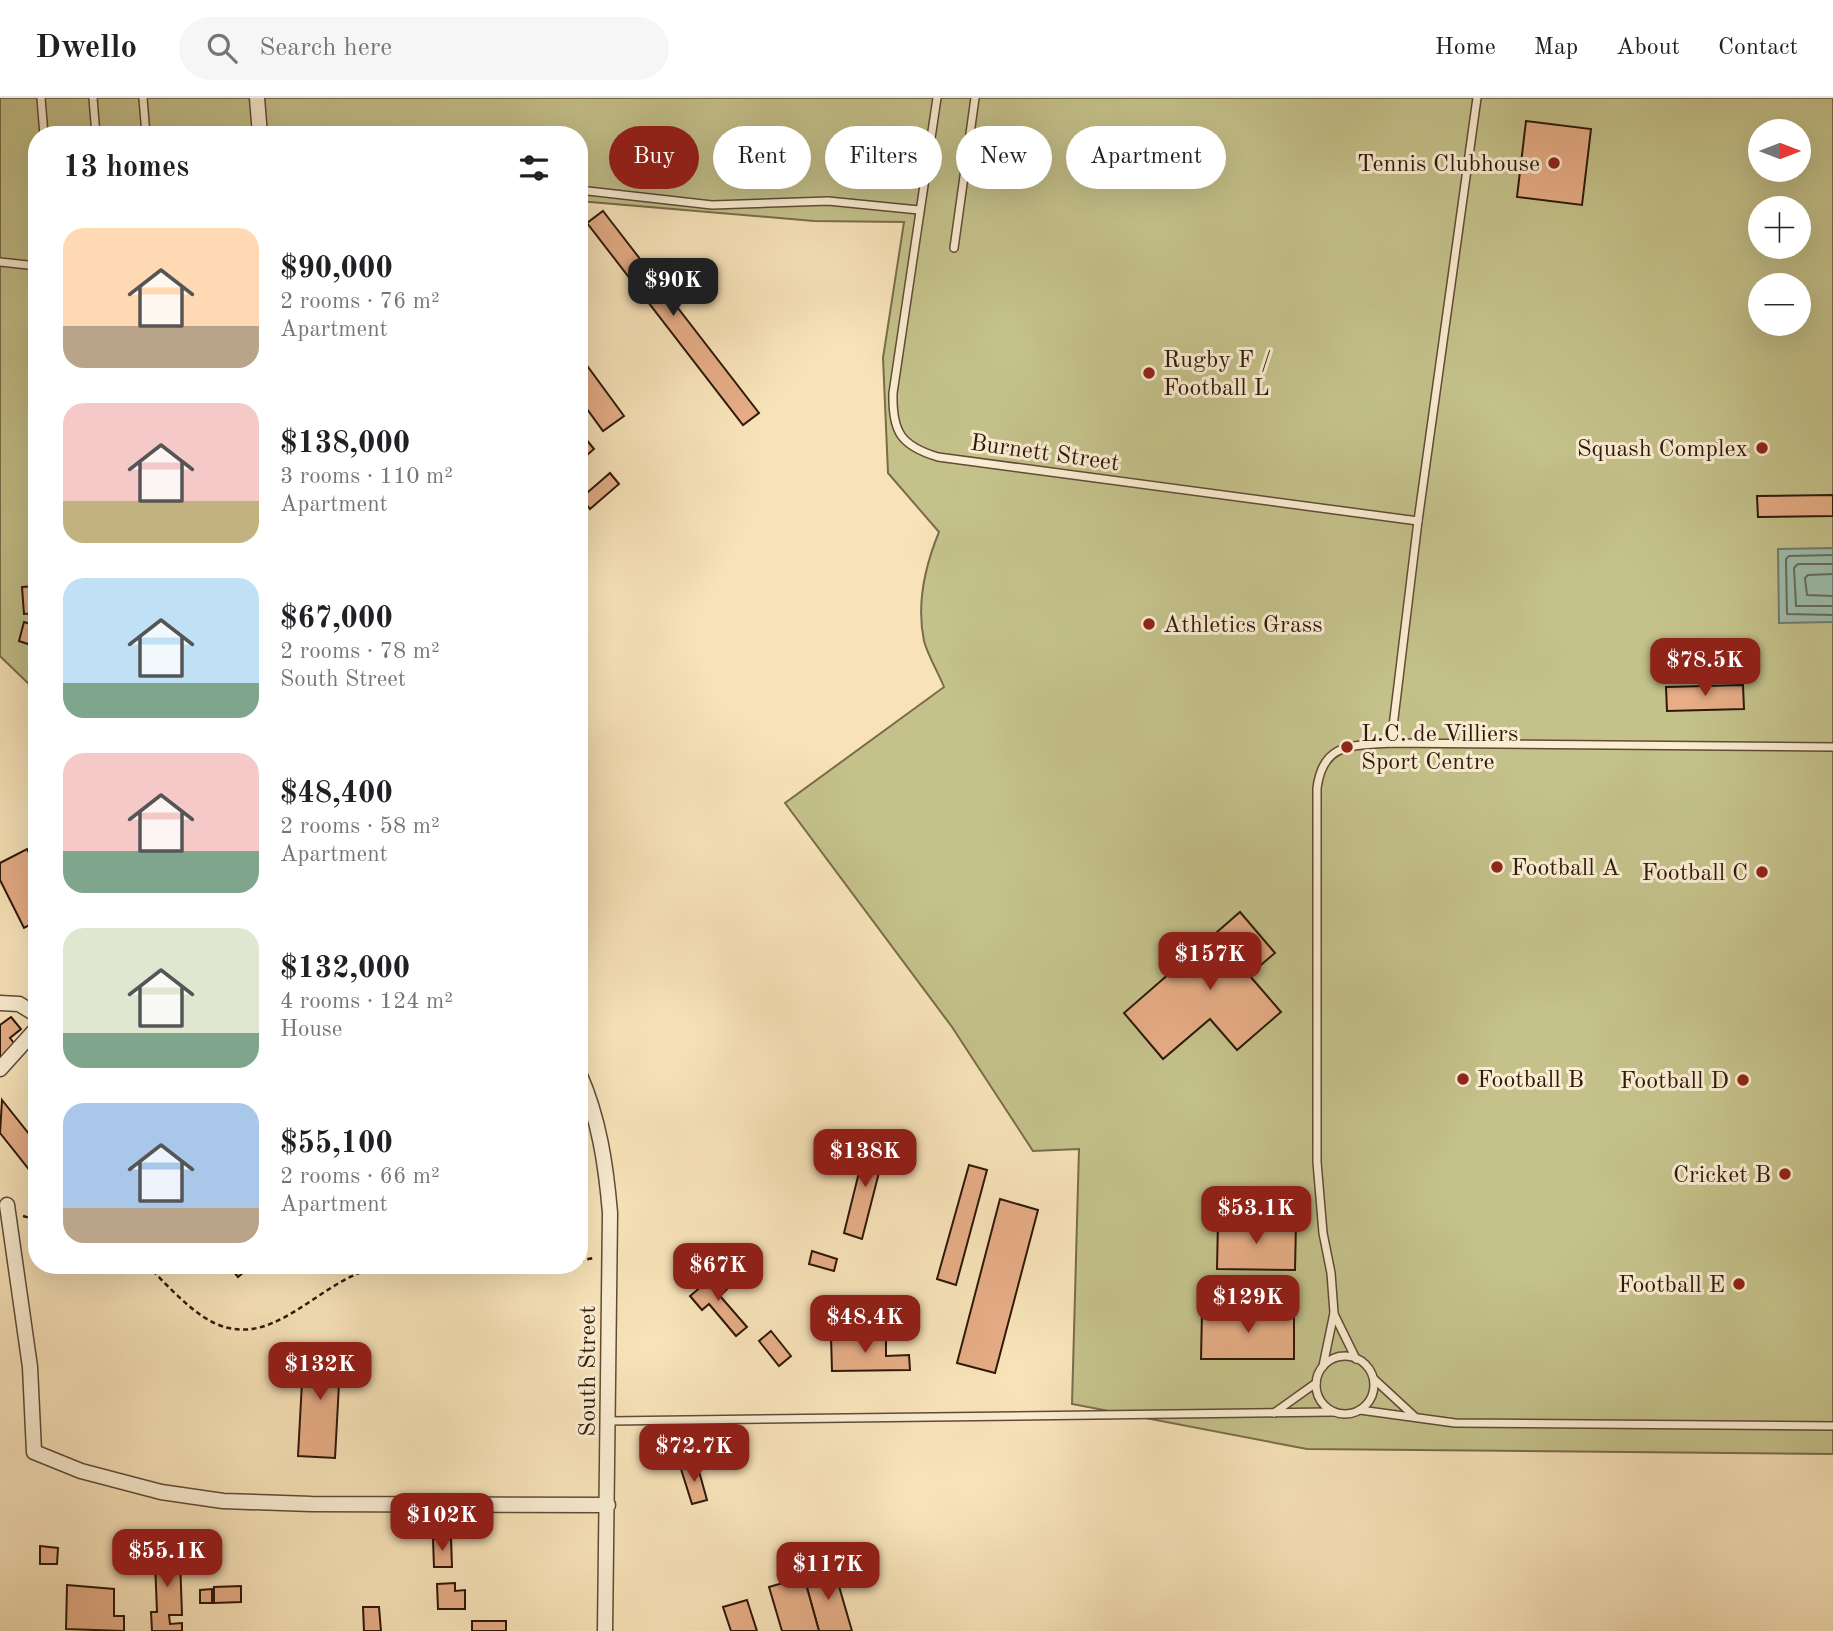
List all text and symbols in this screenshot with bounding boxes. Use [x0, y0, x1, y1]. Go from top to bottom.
search box [179, 17, 669, 80]
icon: search [203, 29, 241, 67]
text: Dwello [35, 32, 137, 65]
text: Search here [259, 35, 392, 61]
text: Home [1435, 36, 1496, 60]
text: Map [1534, 36, 1578, 60]
text: About [1616, 36, 1680, 60]
text: Contact [1718, 36, 1798, 60]
north arrow [1748, 119, 1811, 182]
map controls [1748, 119, 1811, 336]
chip: Buy [609, 126, 699, 189]
chip: Rent [713, 126, 811, 189]
chip: Filters [825, 126, 942, 189]
chip: New [956, 126, 1052, 189]
chip: Apartment [1066, 126, 1226, 189]
icon: filters [515, 149, 553, 187]
text: 13 homes [63, 153, 189, 183]
place label: Tennis Clubhouse [1357, 153, 1540, 177]
marker: Tennis Clubhouse [1546, 155, 1562, 171]
button: + [1748, 196, 1811, 259]
text: $90,000 [280, 254, 393, 284]
icon: home [119, 256, 203, 340]
pin: $90K [632, 258, 714, 318]
text: $90K [644, 269, 702, 292]
button: − [1748, 273, 1811, 336]
text: 2 rooms · 76 m² [280, 290, 440, 313]
text: Apartment [280, 318, 388, 341]
place label: Rugby F / Football L [1163, 349, 1271, 401]
marker: Rugby F / Football L [1141, 365, 1157, 381]
text: $138,000 [280, 429, 410, 459]
icon: home [119, 431, 203, 515]
street label: Burnett Street [969, 432, 1121, 476]
place label: Squash Complex [1577, 438, 1748, 462]
marker: Squash Complex [1754, 440, 1770, 456]
text: 3 rooms · 110 m² [280, 465, 453, 488]
text: Apartment [280, 493, 388, 516]
text: $67,000 [280, 604, 393, 634]
icon: home [119, 606, 203, 690]
place label: Athletics Grass [1163, 614, 1323, 638]
marker: Athletics Grass [1141, 616, 1157, 632]
pin: $78.5K [1648, 638, 1762, 698]
text: 2 rooms · 78 m² [280, 640, 440, 663]
text: $78.5K [1666, 649, 1744, 672]
text: South Street [280, 668, 406, 691]
place label: L.C. de Villiers Sport Centre [1361, 723, 1518, 775]
marker: L.C. de Villiers Sport Centre [1339, 739, 1355, 755]
text: $48,400 [280, 779, 393, 809]
icon: home [119, 781, 203, 865]
text: 2 rooms · 58 m² [280, 815, 440, 838]
text: Apartment [280, 843, 388, 866]
place label: Football A [1511, 857, 1620, 881]
marker: Football A [1489, 859, 1505, 875]
place label: Football C [1641, 862, 1748, 886]
marker: Football C [1754, 864, 1770, 880]
pin: $157K [1161, 932, 1259, 992]
text: $157K [1174, 943, 1246, 966]
text: $132,000 [280, 954, 410, 984]
icon: home [119, 956, 203, 1040]
text: 4 rooms · 124 m² [280, 990, 453, 1013]
text: House [280, 1018, 342, 1041]
place label: Football B [1477, 1069, 1584, 1093]
place label: Football D [1620, 1070, 1729, 1094]
marker: Football B [1455, 1071, 1471, 1087]
marker: Football D [1735, 1072, 1751, 1088]
text: $55,100 [280, 1129, 393, 1159]
pin: $138K [816, 1130, 914, 1189]
icon: home [119, 1131, 203, 1215]
text: $138K [829, 1140, 901, 1163]
place label: Cricket B [1673, 1164, 1771, 1188]
text: 2 rooms · 66 m² [280, 1165, 440, 1188]
marker: Cricket B [1777, 1166, 1793, 1182]
pin: $53.1K [1199, 1186, 1313, 1246]
text: Apartment [280, 1193, 388, 1216]
text: $53.1K [1217, 1197, 1295, 1220]
pin: $67K [677, 1244, 759, 1303]
text: $67K [689, 1254, 747, 1277]
place label: Football E [1618, 1274, 1725, 1298]
pin: $129K [1199, 1276, 1297, 1335]
marker: Football E [1731, 1276, 1747, 1292]
text: $129K [1212, 1286, 1284, 1309]
pin: $48.4K [808, 1296, 922, 1355]
street label: South Street [577, 1305, 601, 1437]
text: $48.4K [826, 1306, 904, 1329]
pin: $132K [271, 1342, 369, 1402]
text: $132K [284, 1353, 356, 1376]
pin: $72.7K [637, 1424, 751, 1484]
text: $72.7K [655, 1435, 733, 1458]
pin: $102K [393, 1494, 491, 1553]
text: $102K [406, 1504, 478, 1527]
pin: $55.1K [110, 1530, 224, 1589]
text: $55.1K [128, 1540, 206, 1563]
pin: $117K [779, 1542, 877, 1602]
text: $117K [792, 1553, 864, 1576]

